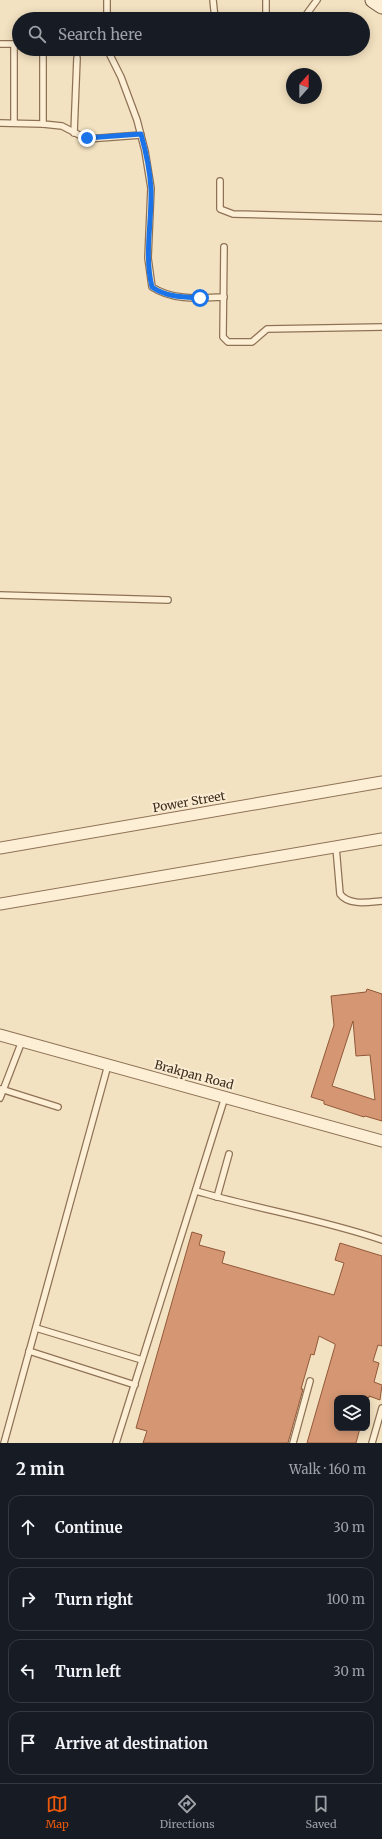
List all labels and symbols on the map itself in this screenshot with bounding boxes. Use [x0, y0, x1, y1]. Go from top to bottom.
north arrow [286, 68, 322, 104]
route end [78, 129, 96, 147]
route start [191, 289, 209, 307]
street label: Power Street [151, 788, 227, 815]
street label: Brakpan Road [153, 1057, 235, 1092]

